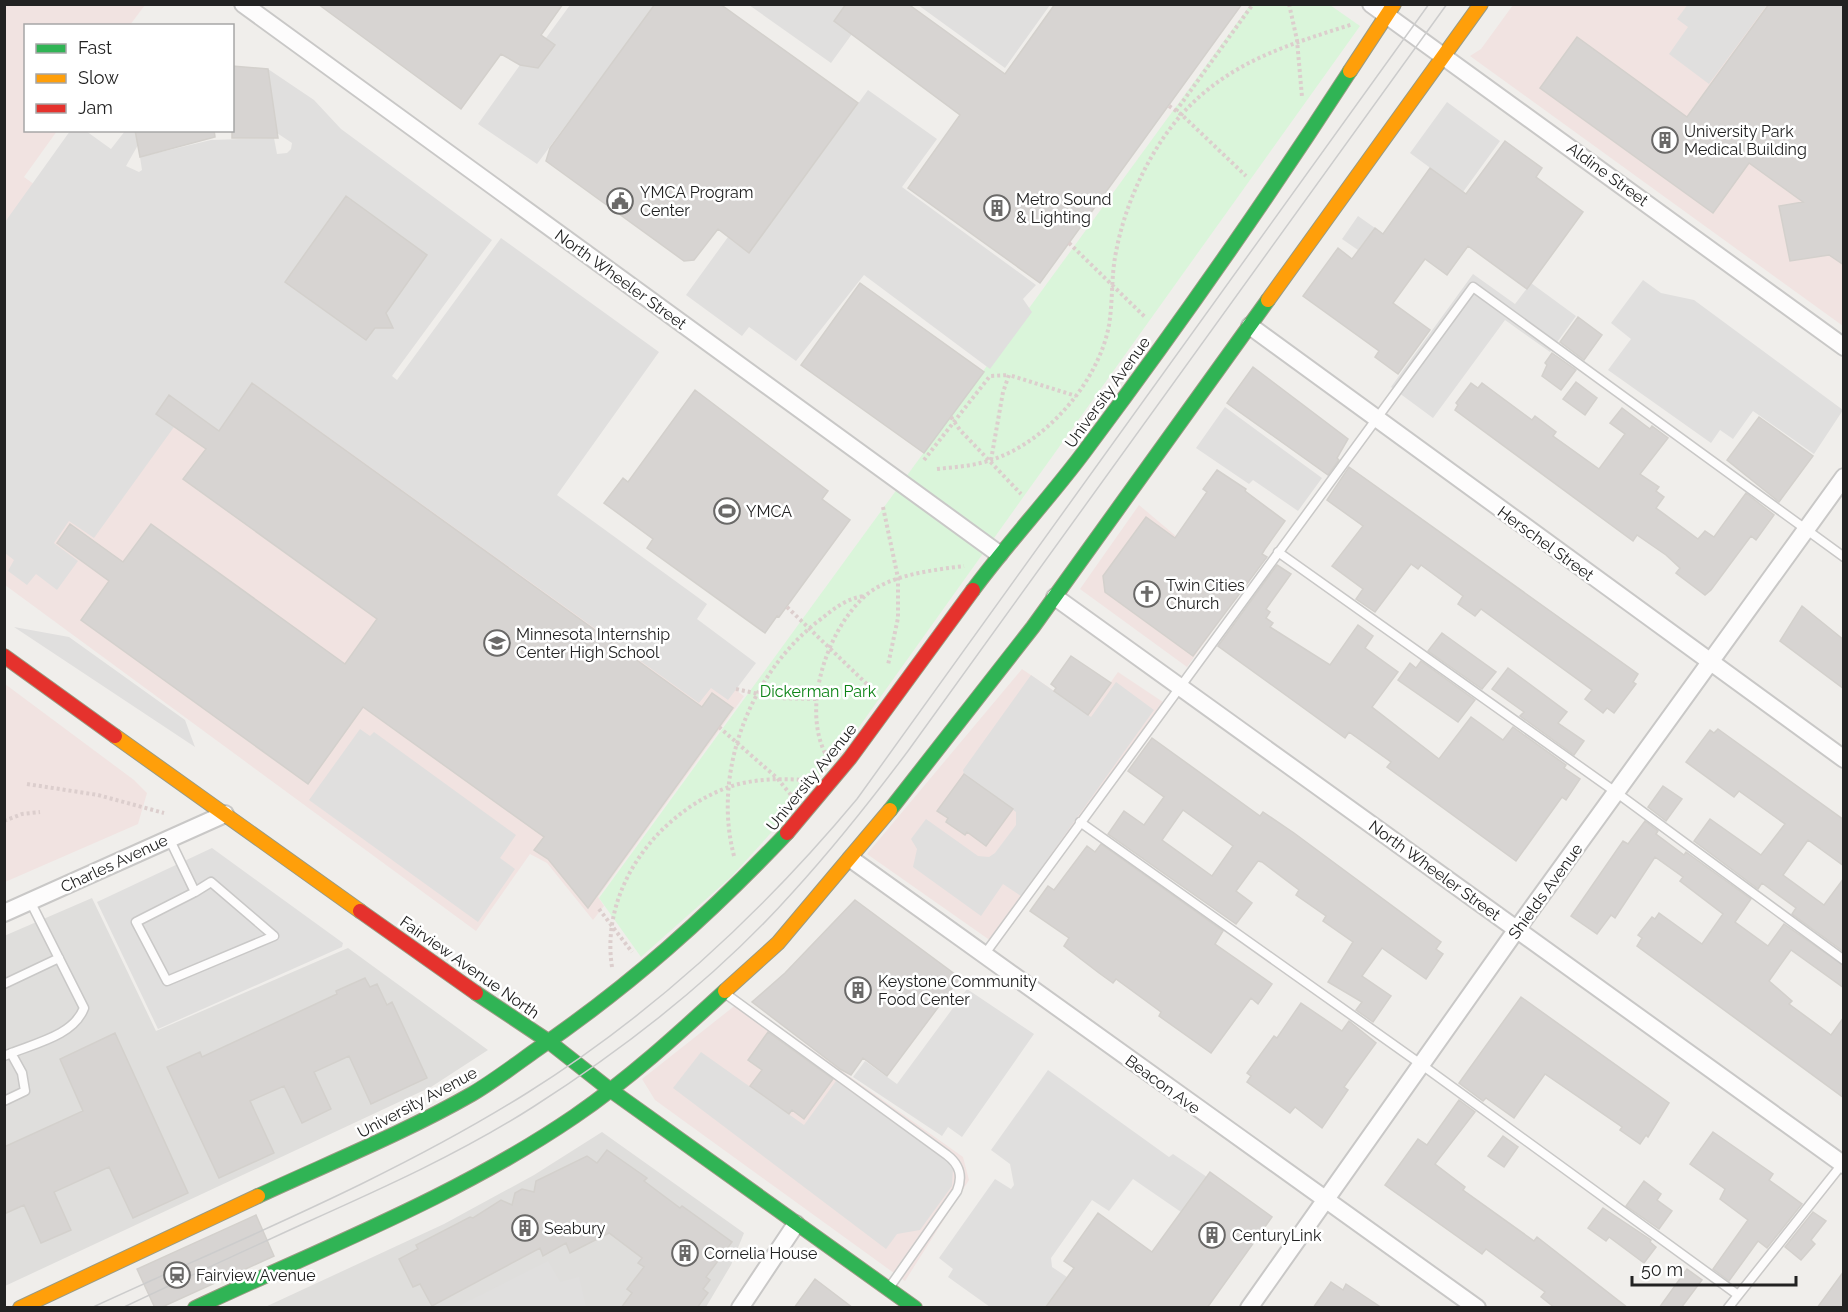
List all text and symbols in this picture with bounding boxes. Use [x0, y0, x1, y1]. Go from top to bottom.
legend [24, 24, 234, 132]
text: Fast [78, 37, 112, 58]
text: Slow [78, 67, 119, 88]
text: Jam [78, 97, 113, 118]
place label: University Park Medical Building [1684, 122, 1807, 159]
building icon: University Park Medical Building [1650, 125, 1680, 155]
street label: Aldine Street [1563, 139, 1653, 211]
place label: YMCA Program Center [640, 183, 753, 220]
public building icon: YMCA Program Center [605, 186, 635, 216]
place label: Metro Sound & Lighting [1016, 190, 1112, 227]
building icon: Metro Sound & Lighting [982, 193, 1012, 223]
street label: North Wheeler Street [551, 225, 691, 334]
street label: University Avenue [1061, 333, 1154, 452]
sports icon: YMCA [712, 496, 742, 526]
place label: YMCA [746, 502, 792, 521]
street label: Herschel Street [1494, 502, 1598, 585]
place label: Twin Cities Church [1166, 576, 1245, 613]
church icon: Twin Cities Church [1132, 579, 1162, 609]
place label: Minnesota Internship Center High School [516, 625, 670, 662]
school or university icon: Minnesota Internship Center High School [482, 628, 512, 658]
park label: Dickerman Park [760, 682, 877, 701]
street label: University Avenue [762, 720, 860, 835]
street label: North Wheeler Street [1365, 816, 1505, 925]
street label: Charles Avenue [58, 830, 171, 897]
street label: Shields Avenue [1504, 840, 1587, 943]
street label: Fairview Avenue North [396, 912, 543, 1023]
place label: Keystone Community Food Center [878, 972, 1037, 1009]
building icon: Keystone Community Food Center [843, 975, 873, 1005]
street label: Beacon Ave [1122, 1051, 1204, 1118]
street label: University Avenue [354, 1063, 480, 1142]
building icon: Seabury [510, 1213, 540, 1243]
place label: Seabury [544, 1219, 606, 1238]
building icon: CenturyLink [1197, 1220, 1227, 1250]
place label: CenturyLink [1232, 1226, 1322, 1245]
building icon: Cornelia House [670, 1238, 700, 1268]
place label: Cornelia House [704, 1244, 817, 1263]
scale bar [1632, 1249, 1796, 1287]
text: 50 m [1641, 1259, 1683, 1280]
station icon: Fairview Avenue [162, 1260, 192, 1290]
place label: Fairview Avenue [196, 1266, 316, 1285]

